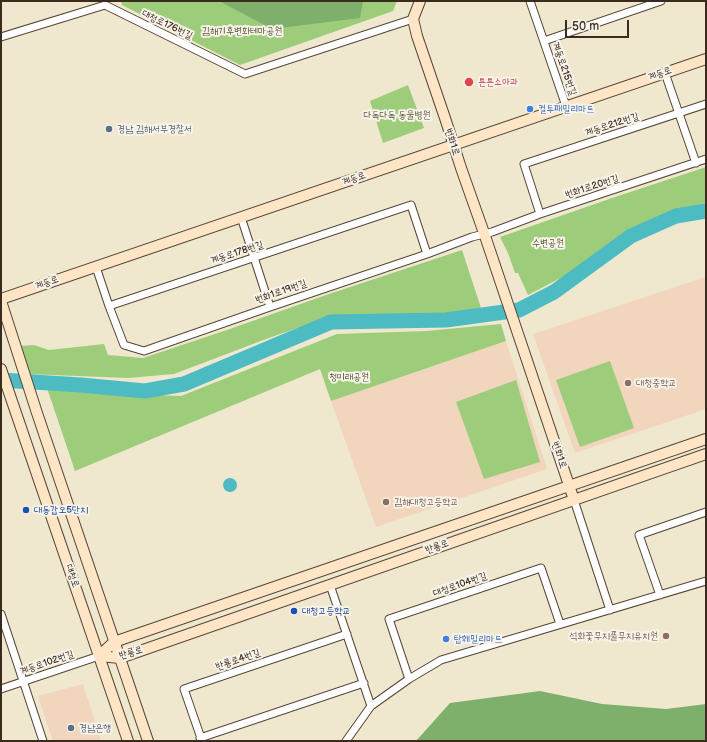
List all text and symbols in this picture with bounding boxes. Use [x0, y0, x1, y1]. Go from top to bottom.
street label: 대청로176번길 [140, 8, 194, 42]
scale bar [567, 12, 631, 38]
text: 50 m [572, 19, 599, 34]
park label: 김해기후변화테마공원 [202, 25, 282, 37]
street label: 계동로215번길 [549, 41, 579, 97]
street label: 계동로 [647, 64, 673, 84]
marker: 튼튼소아과 [463, 76, 475, 88]
place label: 튼튼소아과 [478, 76, 518, 88]
place label: 컬투패밀리마트 [538, 103, 594, 115]
marker: 컬투패밀리마트 [525, 104, 535, 114]
park label: 다독다독 동물병원 [363, 109, 431, 121]
street label: 계동로212번길 [584, 111, 640, 139]
place label: 경남 김해서부경찰서 [117, 123, 192, 135]
marker: 경남 김해서부경찰서 [104, 124, 114, 134]
street label: 번화1로 [442, 127, 462, 157]
street label: 계동로 [341, 169, 367, 189]
street label: 번화1로20번길 [564, 173, 620, 201]
park label: 수변공원 [532, 237, 564, 249]
street label: 계동로178번길 [209, 239, 265, 267]
street label: 계동로 [34, 273, 60, 293]
street label: 번화1로19번길 [254, 278, 308, 306]
park label: 청미래공원 [329, 371, 369, 383]
place label: 대청중학교 [636, 377, 676, 389]
marker: 대청중학교 [623, 378, 633, 388]
street label: 번화1로 [549, 440, 569, 470]
place label: 김해대청고등학교 [394, 496, 458, 508]
marker: 김해대청고등학교 [381, 497, 391, 507]
place label: 대동갑오5단지 [34, 504, 88, 516]
marker: 대동갑오5단지 [21, 505, 31, 515]
street label: 반룡로 [424, 537, 450, 557]
street label: 대청로 [62, 563, 82, 589]
street label: 대청로104번길 [432, 570, 488, 600]
place label: 대청고등학교 [302, 605, 350, 617]
marker: 대청고등학교 [289, 606, 299, 616]
place label: 석화꽃무지풀무지유치원 [569, 630, 658, 642]
marker: 석화꽃무지풀무지유치원 [661, 631, 671, 641]
place label: 탑훼밀리마트 [454, 633, 502, 645]
marker: 탑훼밀리마트 [441, 634, 451, 644]
street label: 반룡로 [118, 644, 144, 662]
street label: 반룡로4번길 [214, 647, 262, 673]
street label: 계동로102번길 [19, 648, 75, 678]
place label: 경남은행 [79, 722, 111, 734]
marker: 경남은행 [66, 723, 76, 733]

